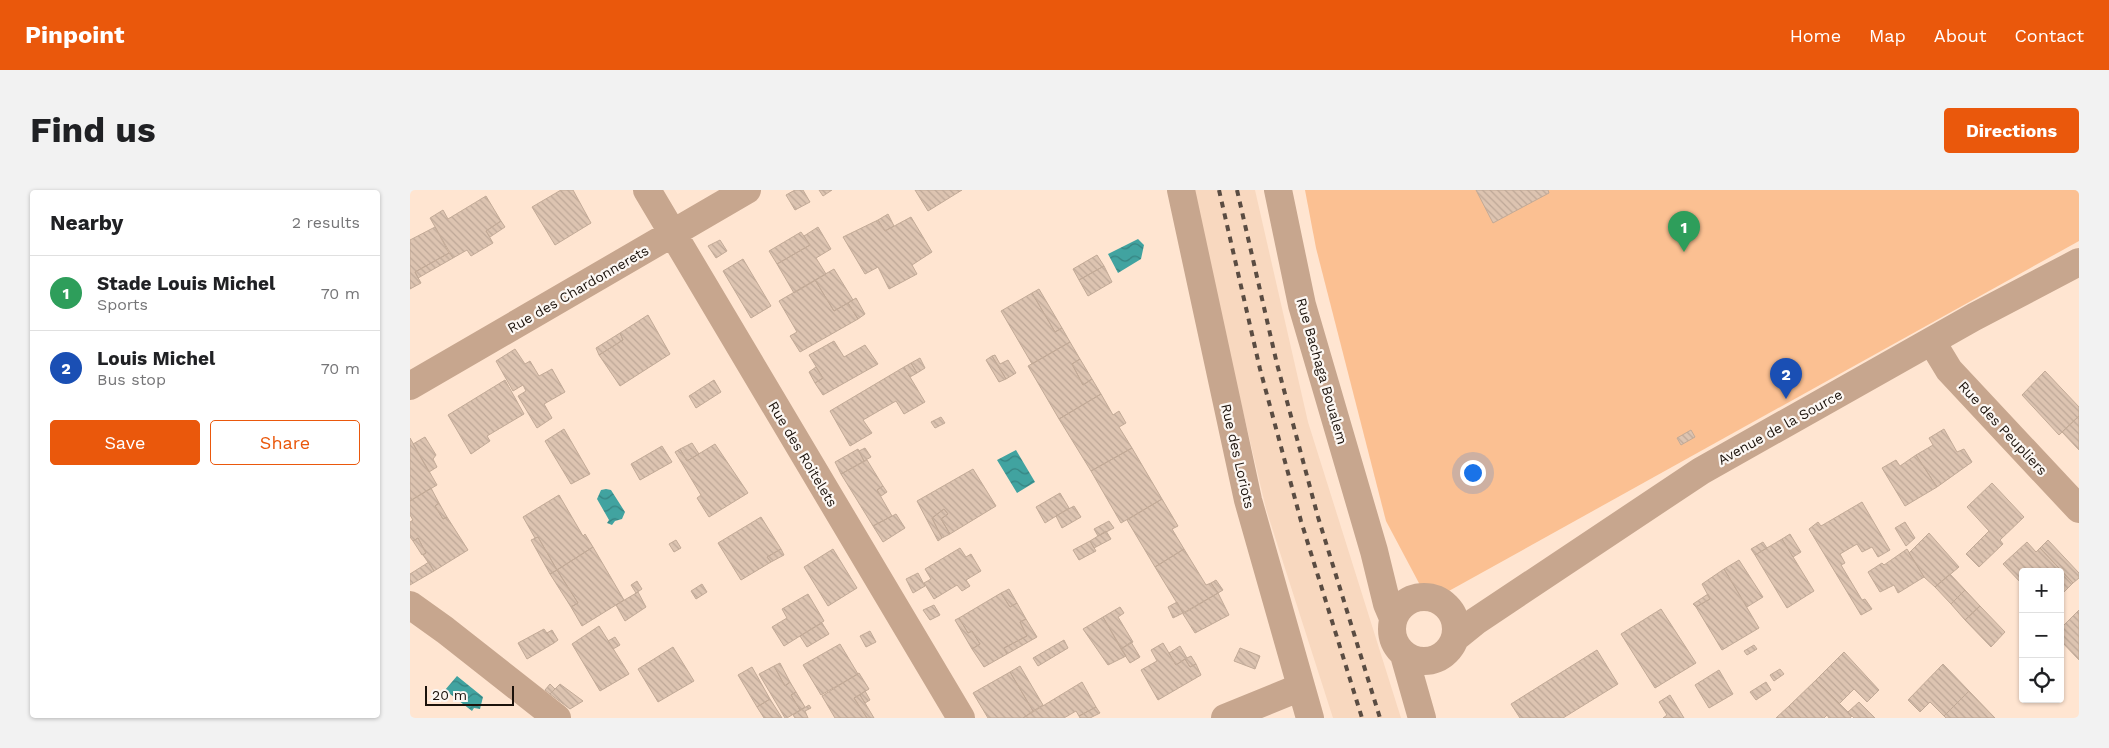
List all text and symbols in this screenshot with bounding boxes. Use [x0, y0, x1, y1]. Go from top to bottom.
text: Pinpoint [25, 21, 125, 49]
text: Home [1790, 25, 1841, 46]
text: Map [1869, 25, 1906, 46]
text: About [1934, 25, 1986, 46]
text: Contact [2014, 25, 2084, 46]
button: Directions [1944, 108, 2079, 153]
text: Find us [30, 109, 156, 151]
text: Nearby [50, 210, 123, 235]
pin: 1 [1668, 211, 1700, 252]
text: 2 results [292, 213, 360, 232]
street label: Rue des Chardonnerets [504, 242, 652, 336]
text: Stade Louis Michel [97, 272, 275, 295]
text: 1 [63, 284, 69, 303]
text: 70 m [321, 284, 360, 303]
text: Sports [97, 295, 148, 314]
street label: Rue Bachaga Boualem [1293, 296, 1351, 446]
text: Louis Michel [97, 347, 215, 370]
pin: 2 [1770, 358, 1802, 399]
text: 2 [61, 359, 71, 378]
text: 70 m [321, 359, 360, 378]
text: Bus stop [97, 370, 166, 389]
street label: Rue des Peupliers [1955, 378, 2051, 478]
street label: Avenue de la Source [1715, 386, 1845, 468]
street label: Rue des Roitelets [765, 398, 841, 510]
street label: Rue des Loriots [1218, 402, 1258, 510]
button: Save [50, 420, 200, 465]
button: Share [210, 420, 360, 465]
your location [1460, 460, 1486, 486]
map controls [2019, 568, 2064, 703]
button: + [2019, 568, 2064, 613]
button: − [2019, 613, 2064, 658]
button: locate [2019, 658, 2064, 703]
scale bar [425, 683, 514, 706]
text: 20 m [432, 687, 467, 703]

